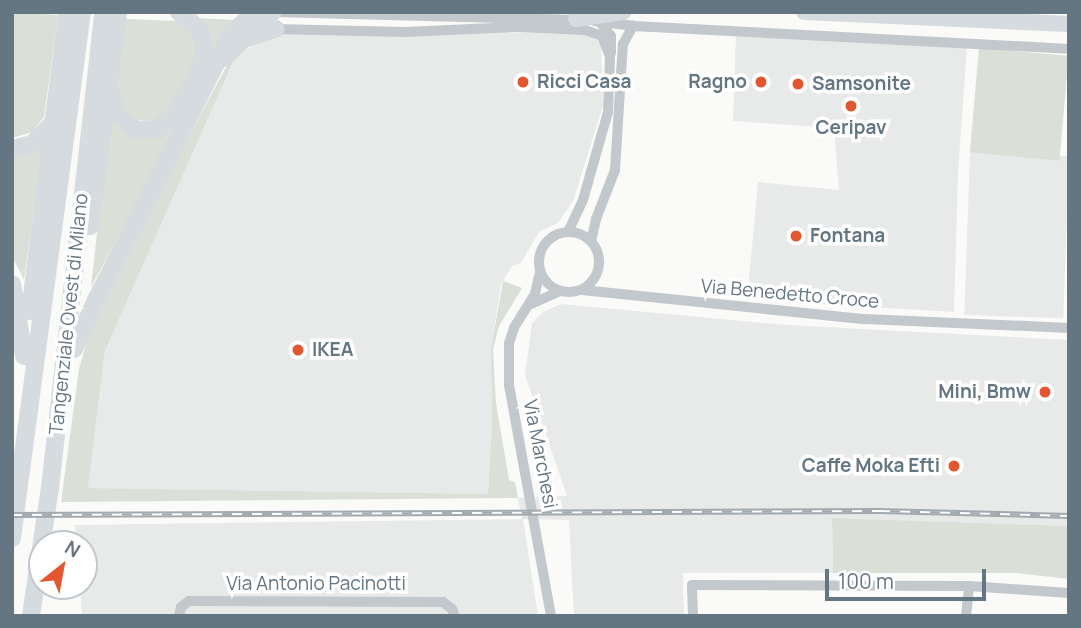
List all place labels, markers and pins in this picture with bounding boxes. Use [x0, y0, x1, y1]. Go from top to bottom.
place label: Ricci Casa [537, 71, 632, 93]
place label: Ragno [688, 71, 747, 93]
place label: Samsonite [812, 73, 911, 95]
marker: Ricci Casa [515, 74, 531, 90]
marker: Ragno [753, 74, 769, 90]
marker: Samsonite [790, 76, 806, 92]
marker: Ceripav [843, 98, 859, 114]
place label: Ceripav [815, 117, 887, 139]
place label: Fontana [810, 225, 885, 247]
marker: Fontana [788, 228, 804, 244]
place label: IKEA [312, 339, 353, 361]
marker: IKEA [290, 342, 306, 358]
place label: Mini, Bmw [938, 381, 1031, 403]
marker: Mini, Bmw [1037, 384, 1053, 400]
place label: Caffe Moka Efti [802, 455, 940, 477]
marker: Caffe Moka Efti [946, 458, 962, 474]

